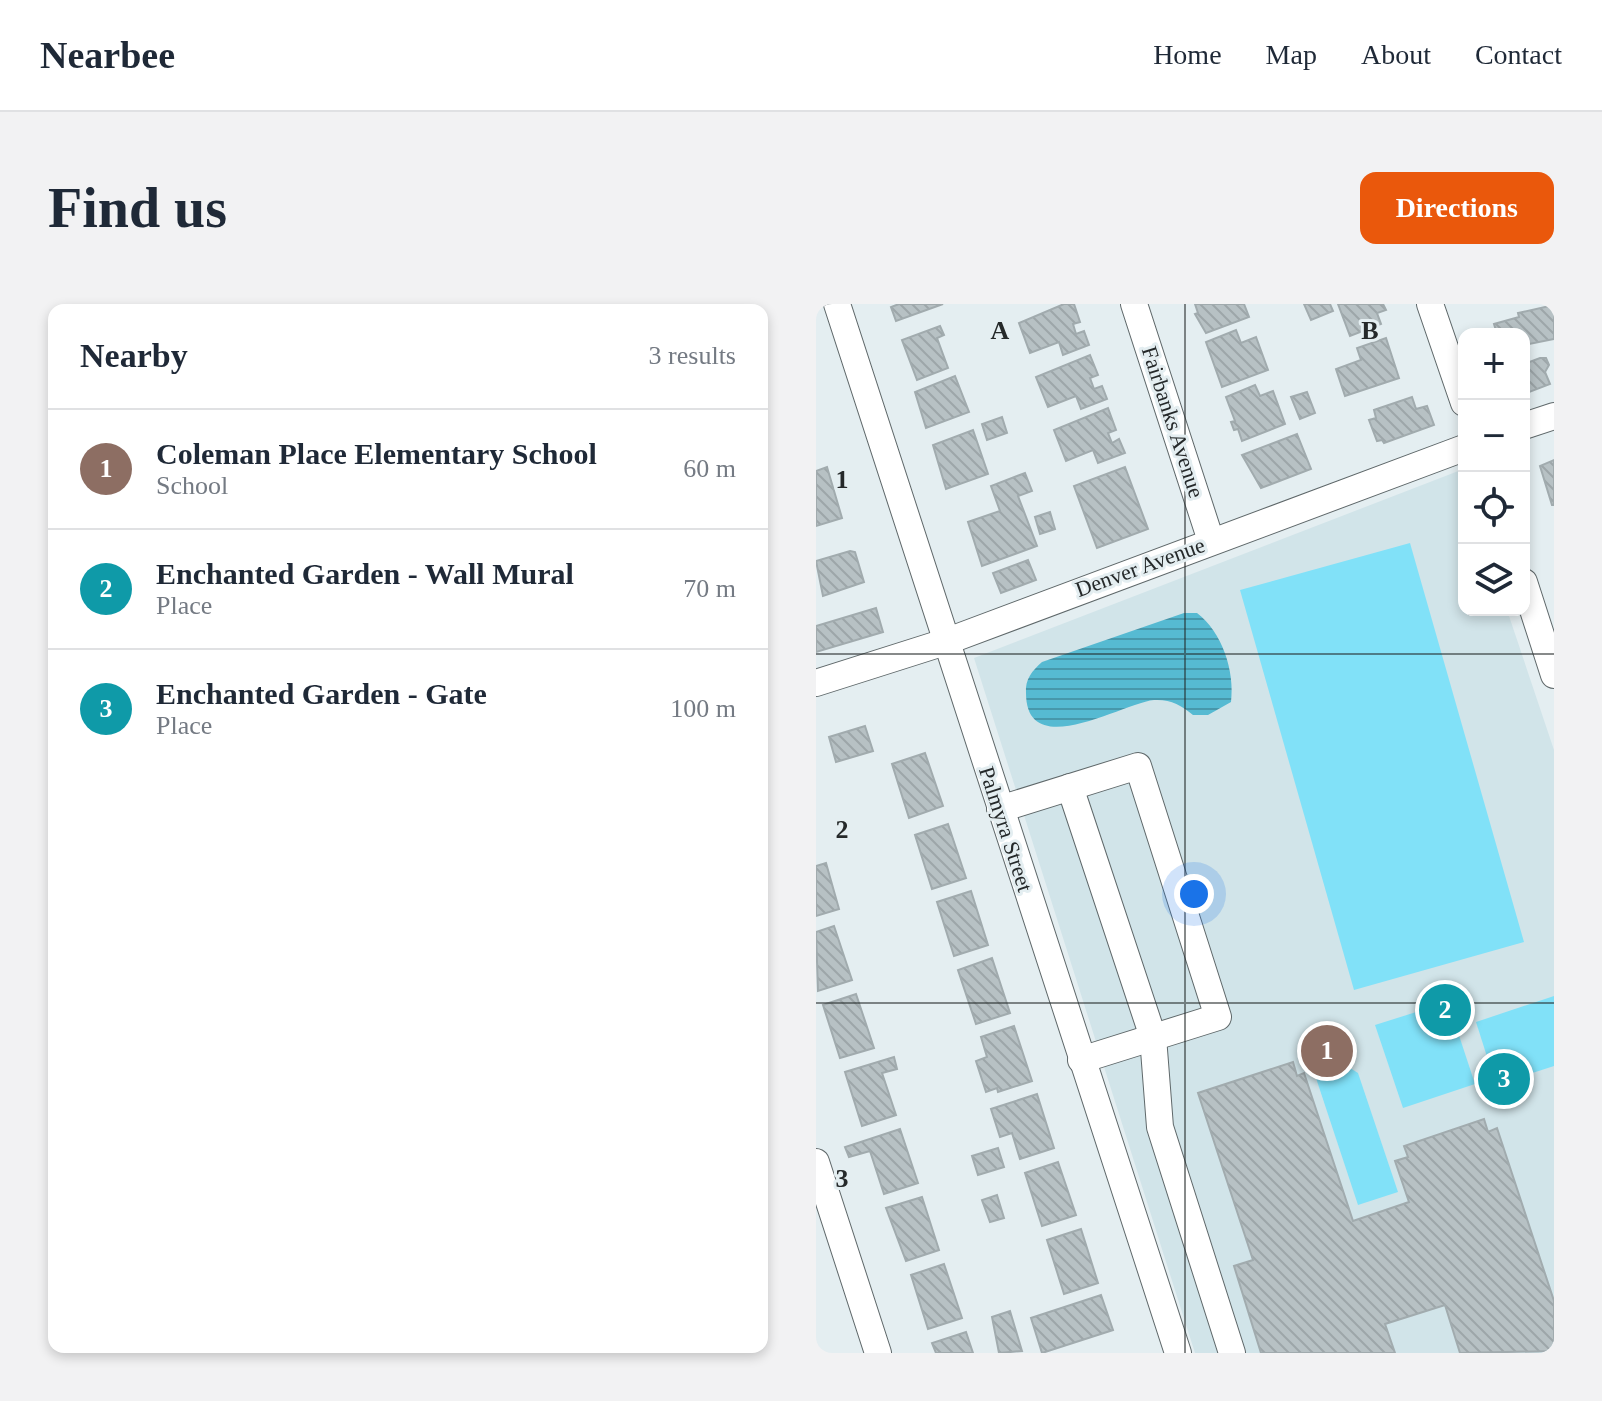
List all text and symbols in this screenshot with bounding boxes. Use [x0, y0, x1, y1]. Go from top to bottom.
text: Nearbee [40, 34, 175, 76]
text: Home [1153, 39, 1222, 70]
text: Map [1266, 39, 1317, 70]
text: About [1361, 39, 1431, 70]
text: Contact [1475, 39, 1562, 70]
button: Directions [1360, 172, 1554, 244]
text: Find us [48, 177, 227, 239]
text: A [991, 316, 1010, 345]
text: B [1361, 316, 1379, 345]
map controls [1458, 328, 1530, 616]
button: + [1458, 328, 1530, 400]
text: Nearby [80, 337, 188, 374]
text: 3 results [649, 341, 736, 370]
street label: Fairbanks Avenue [1137, 343, 1209, 501]
button: − [1458, 400, 1530, 472]
text: Coleman Place Elementary School [156, 437, 597, 470]
text: 1 [100, 454, 113, 483]
text: 60 m [683, 454, 736, 483]
text: 1 [836, 465, 849, 494]
text: School [156, 471, 228, 500]
button: locate [1458, 472, 1530, 544]
street label: Denver Avenue [1072, 532, 1208, 602]
button: layers [1458, 544, 1530, 616]
text: Enchanted Garden - Wall Mural [156, 557, 574, 590]
text: 2 [100, 574, 113, 603]
text: 70 m [683, 574, 736, 603]
text: Place [156, 591, 212, 620]
text: Enchanted Garden - Gate [156, 677, 487, 710]
text: 3 [100, 694, 113, 723]
text: 100 m [670, 694, 736, 723]
text: Place [156, 711, 212, 740]
street label: Palmyra Street [974, 763, 1038, 895]
text: 2 [836, 815, 849, 844]
your location [1174, 874, 1214, 914]
pin: 2 [1419, 980, 1471, 1040]
pin: 1 [1301, 1021, 1353, 1081]
pin: 3 [1478, 1049, 1530, 1109]
text: 3 [836, 1164, 849, 1193]

